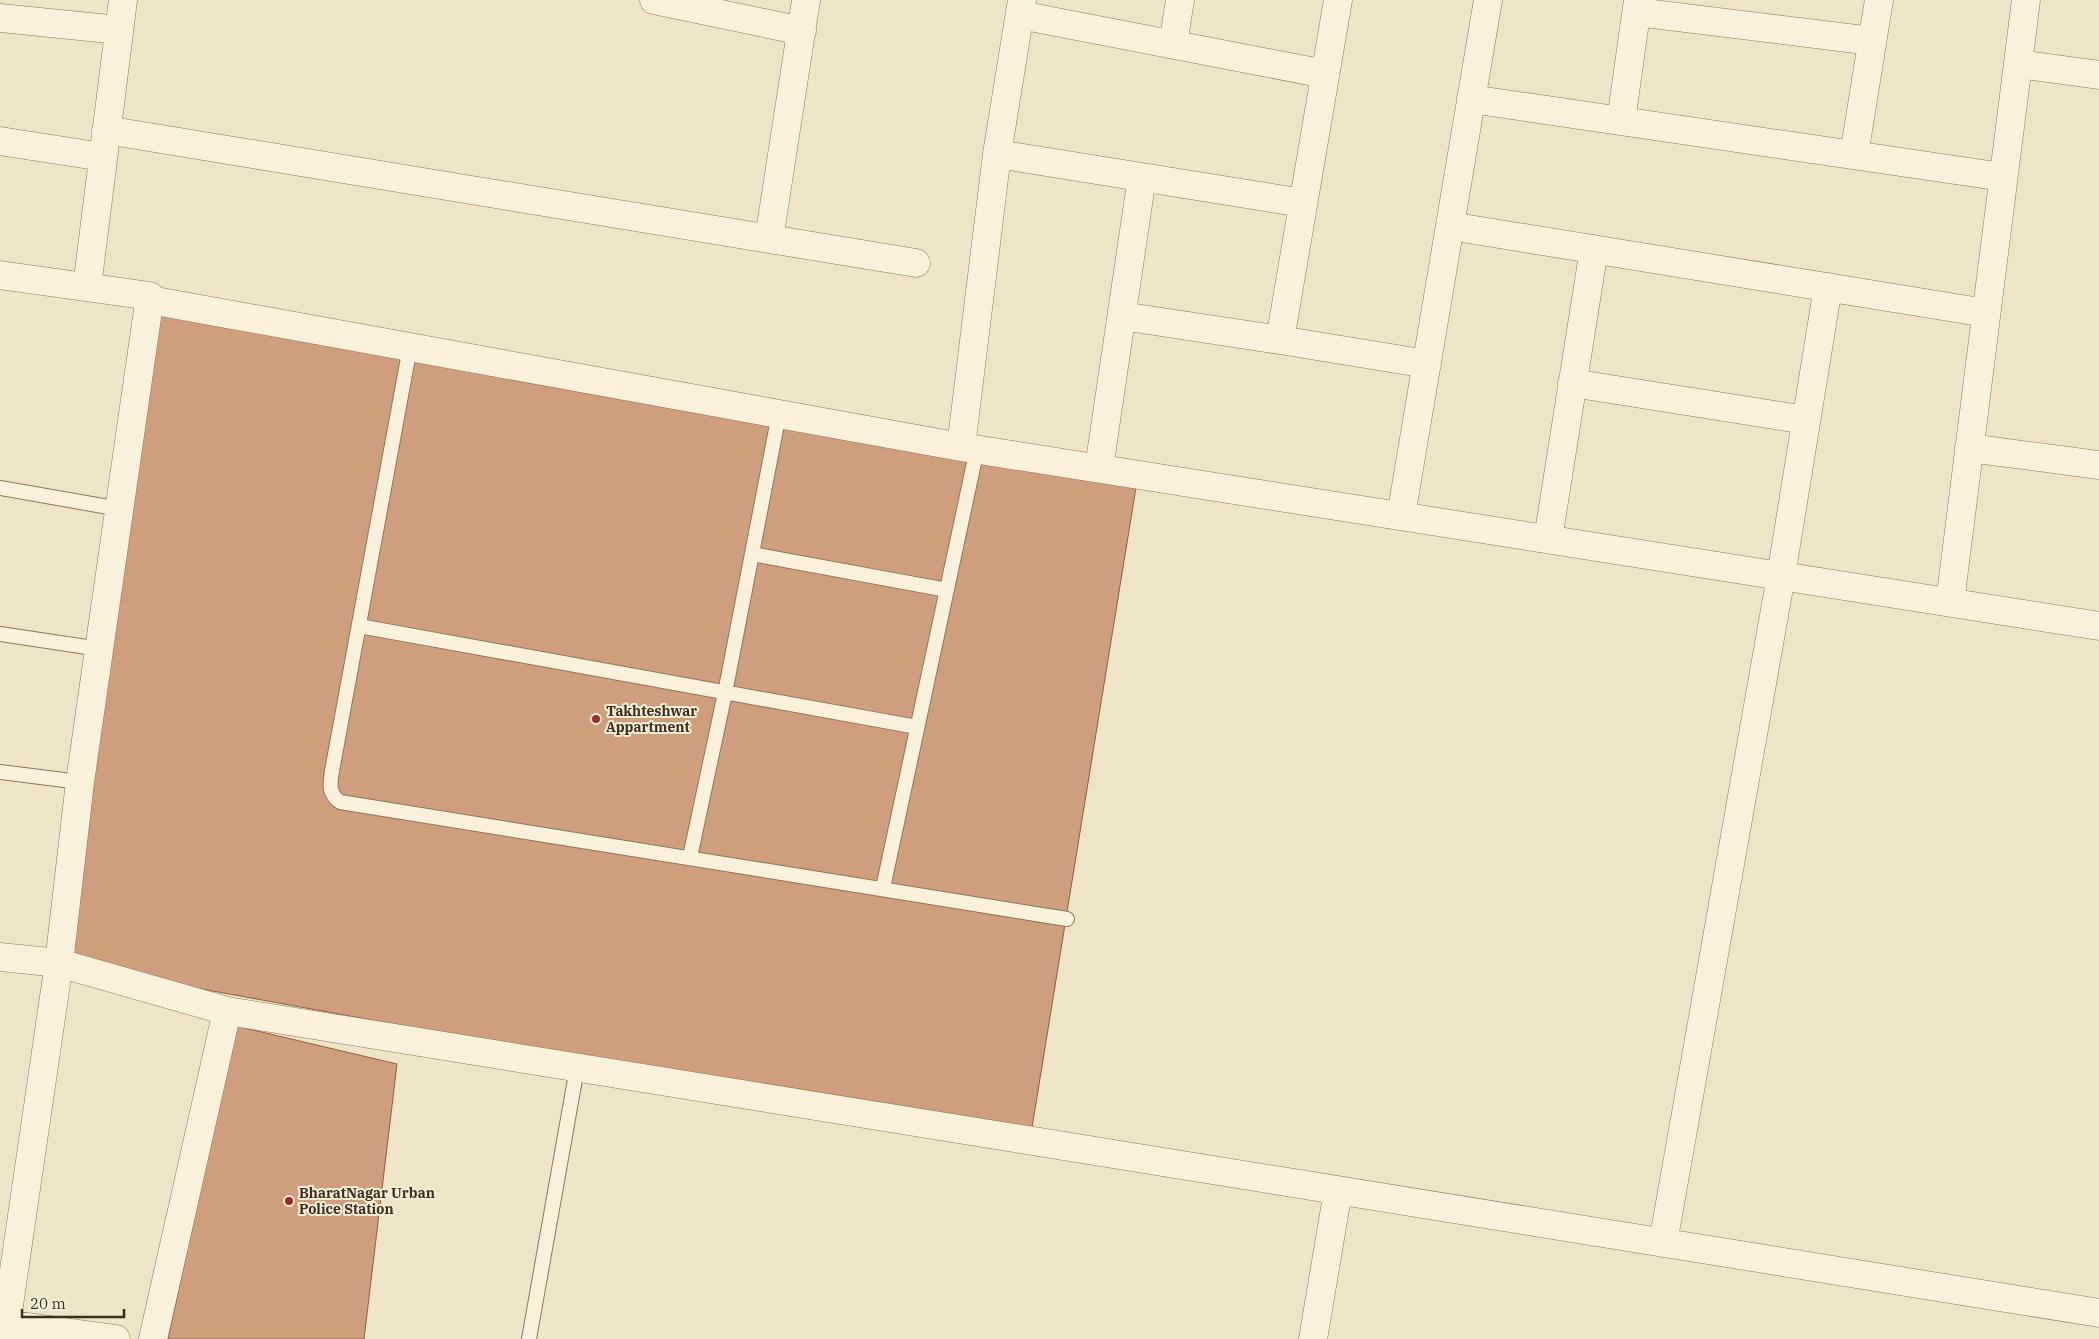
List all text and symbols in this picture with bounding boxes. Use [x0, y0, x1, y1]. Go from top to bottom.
place label: Takhteshwar Appartment [606, 702, 697, 736]
marker: Takhteshwar Appartment [590, 713, 602, 725]
place label: BharatNagar Urban Police Station [299, 1184, 435, 1218]
marker: BharatNagar Urban Police Station [283, 1195, 295, 1207]
scale bar [22, 1286, 125, 1318]
text: 20 m [30, 1294, 66, 1313]

